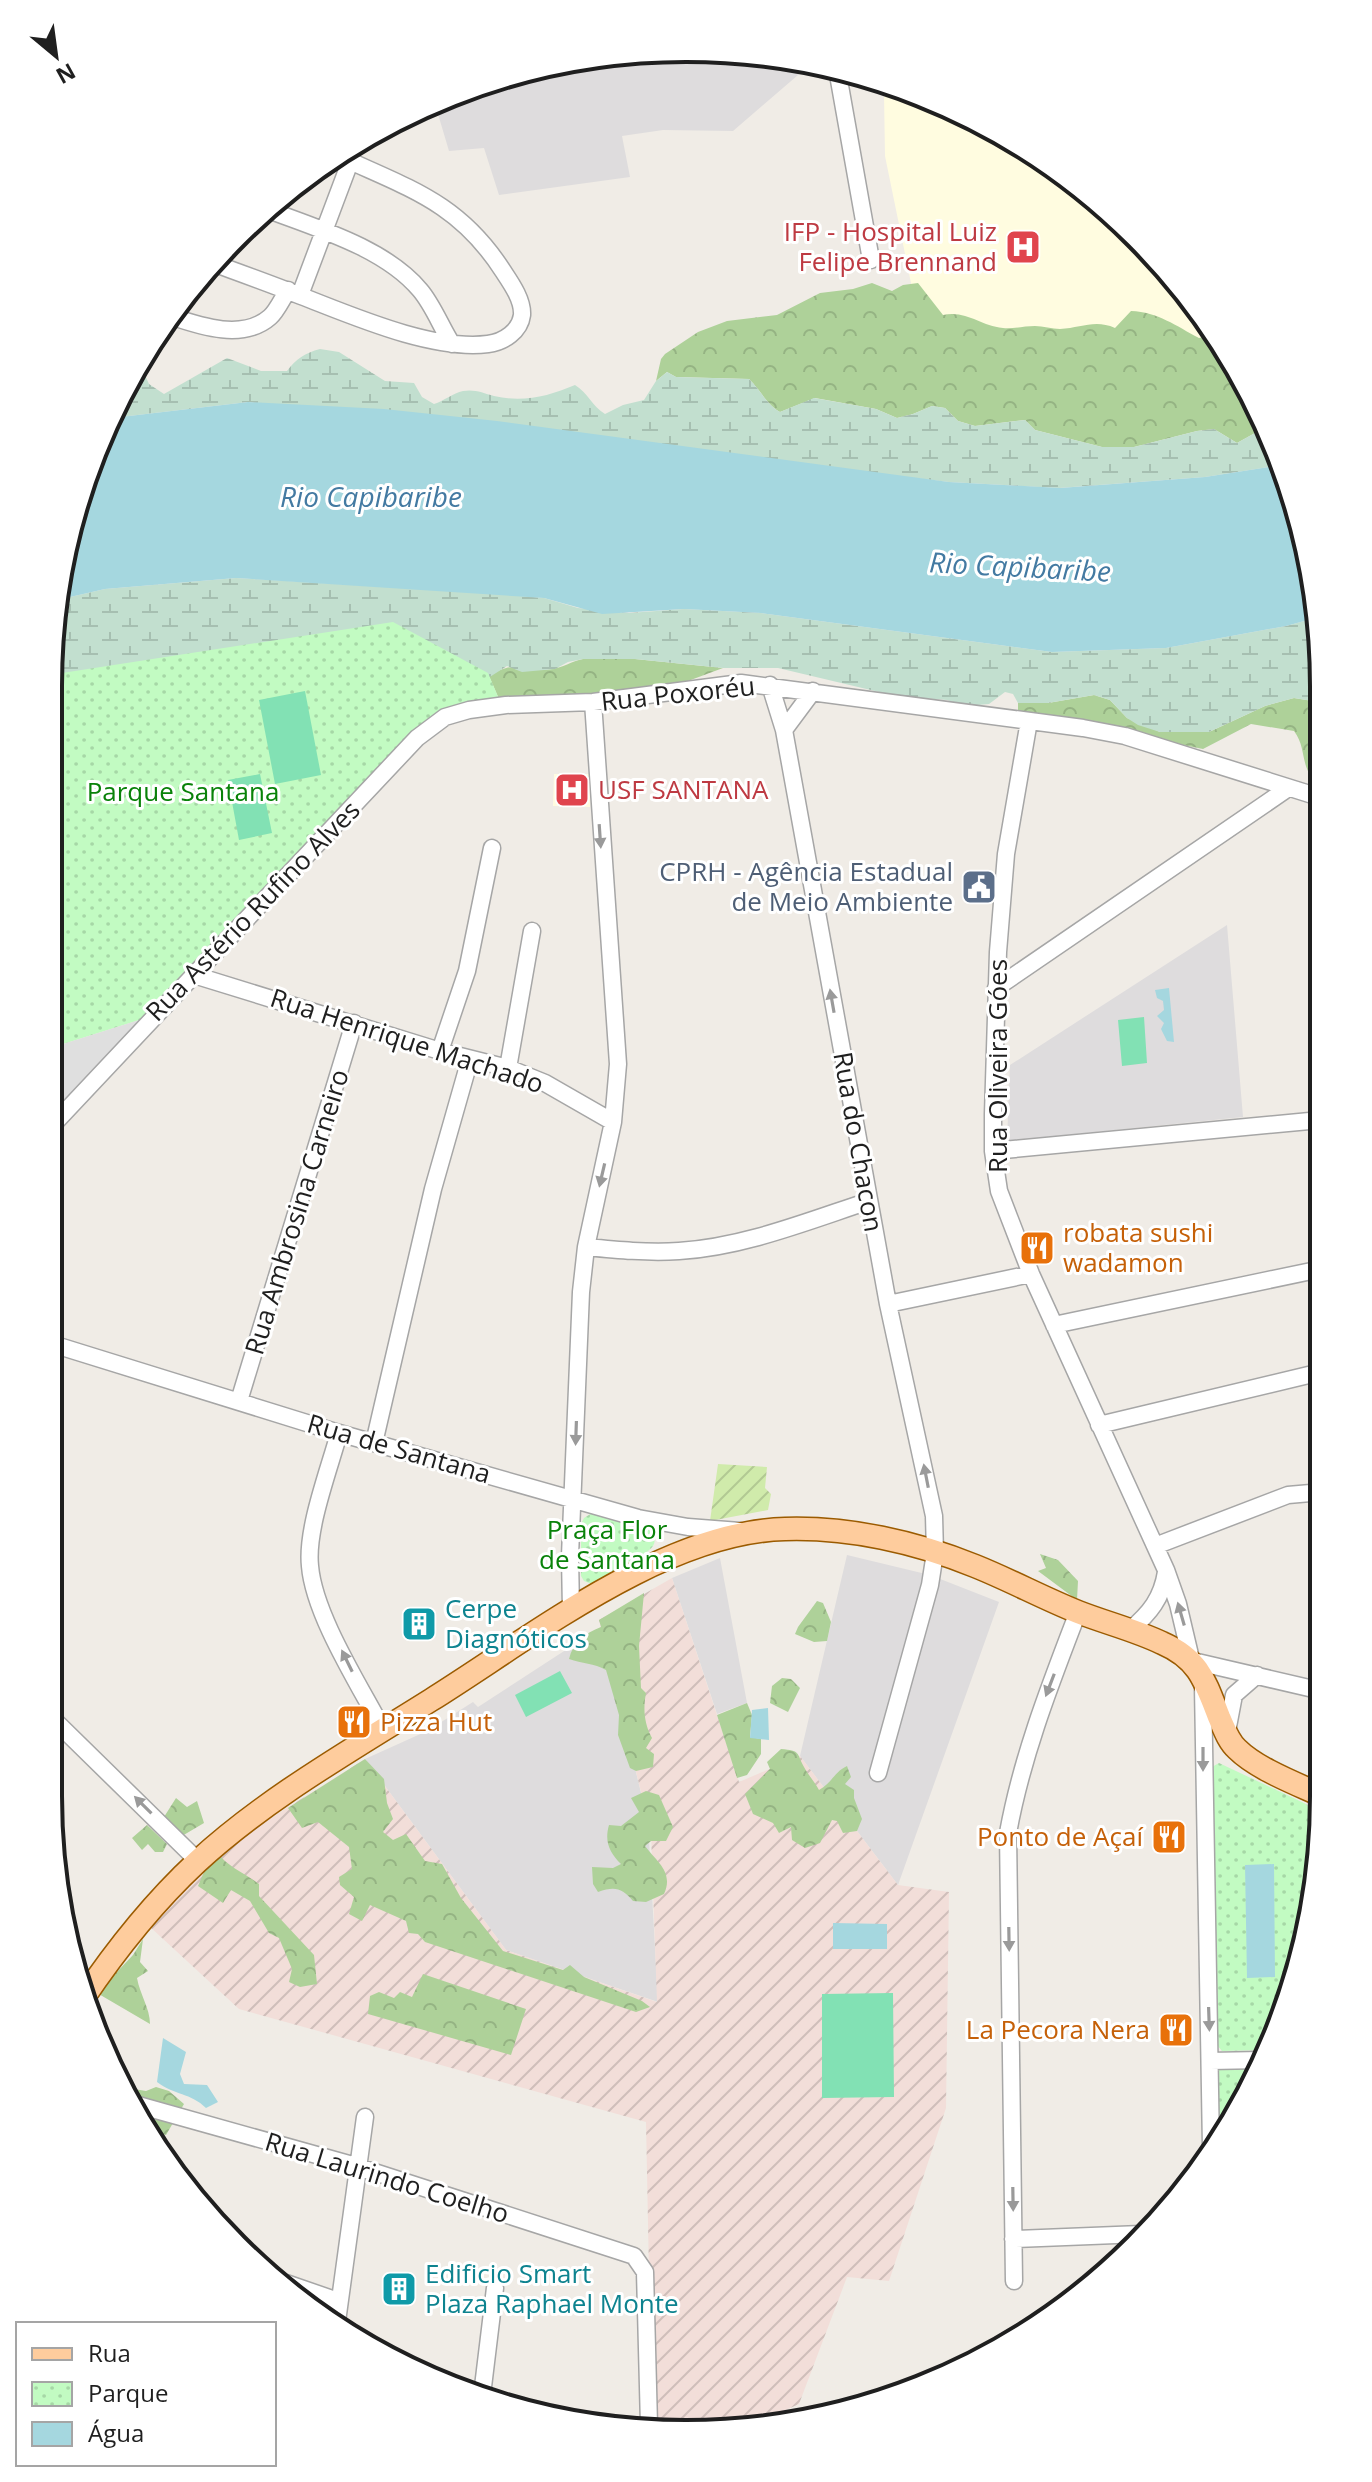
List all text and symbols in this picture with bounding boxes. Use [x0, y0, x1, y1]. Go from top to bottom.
north arrow [16, 16, 96, 96]
text: N [51, 57, 81, 92]
place label: IFP - Hospital Luiz Felipe Brennand [784, 213, 997, 279]
hospital icon: IFP - Hospital Luiz Felipe Brennand [1004, 228, 1042, 266]
water label: Rio Capibaribe [280, 477, 462, 515]
water label: Rio Capibaribe [928, 542, 1112, 590]
street label: Rua Poxoréu [599, 667, 757, 719]
hospital icon: USF SANTANA [553, 771, 591, 809]
place label: USF SANTANA [598, 771, 769, 807]
park label: Parque Santana [87, 773, 279, 809]
street label: Rua Astério Rufino Alves [137, 792, 367, 1029]
one-way arrow [594, 824, 607, 849]
place label: CPRH - Agência Estadual de Meio Ambiente [659, 853, 953, 919]
public building icon: CPRH - Agência Estadual de Meio Ambiente [960, 868, 998, 906]
street label: Rua Oliveira Góes [979, 959, 1015, 1173]
street label: Rua Henrique Machado [266, 979, 549, 1101]
one-way arrow [826, 988, 838, 1013]
street label: Rua do Chacon [825, 1049, 893, 1235]
street label: Rua Ambrosina Carneiro [235, 1065, 357, 1359]
one-way arrow [595, 1163, 608, 1188]
place label: robata sushi wadamon [1063, 1214, 1213, 1280]
restaurant icon: robata sushi wadamon [1018, 1229, 1056, 1267]
street label: Rua de Santana [303, 1405, 495, 1491]
one-way arrow [570, 1421, 582, 1446]
one-way arrow [919, 1463, 932, 1488]
park label: Praça Flor de Santana [539, 1511, 675, 1577]
place label: Cerpe Diagnóticos [445, 1590, 587, 1656]
one-way arrow [1174, 1602, 1187, 1626]
building icon: Cerpe Diagnóticos [400, 1605, 438, 1643]
one-way arrow [340, 1650, 354, 1673]
one-way arrow [1043, 1673, 1056, 1697]
restaurant icon: Pizza Hut [335, 1703, 373, 1741]
place label: Pizza Hut [380, 1703, 492, 1739]
one-way arrow [1197, 1747, 1209, 1772]
one-way arrow [134, 1796, 153, 1815]
place label: Ponto de Açaí [977, 1818, 1143, 1854]
restaurant icon: Ponto de Açaí [1150, 1818, 1188, 1856]
one-way arrow [1003, 1927, 1016, 1952]
one-way arrow [1202, 2007, 1215, 2032]
place label: La Pecora Nera [966, 2011, 1150, 2047]
restaurant icon: La Pecora Nera [1157, 2011, 1195, 2049]
street label: Rua Laurindo Coelho [261, 2123, 514, 2231]
one-way arrow [1006, 2187, 1019, 2212]
place label: Edificio Smart Plaza Raphael Monte [425, 2255, 679, 2321]
building icon: Edificio Smart Plaza Raphael Monte [380, 2270, 418, 2308]
legend [16, 2322, 276, 2466]
text: Rua [88, 2336, 131, 2369]
text: Parque [88, 2376, 168, 2409]
text: Água [88, 2416, 144, 2449]

